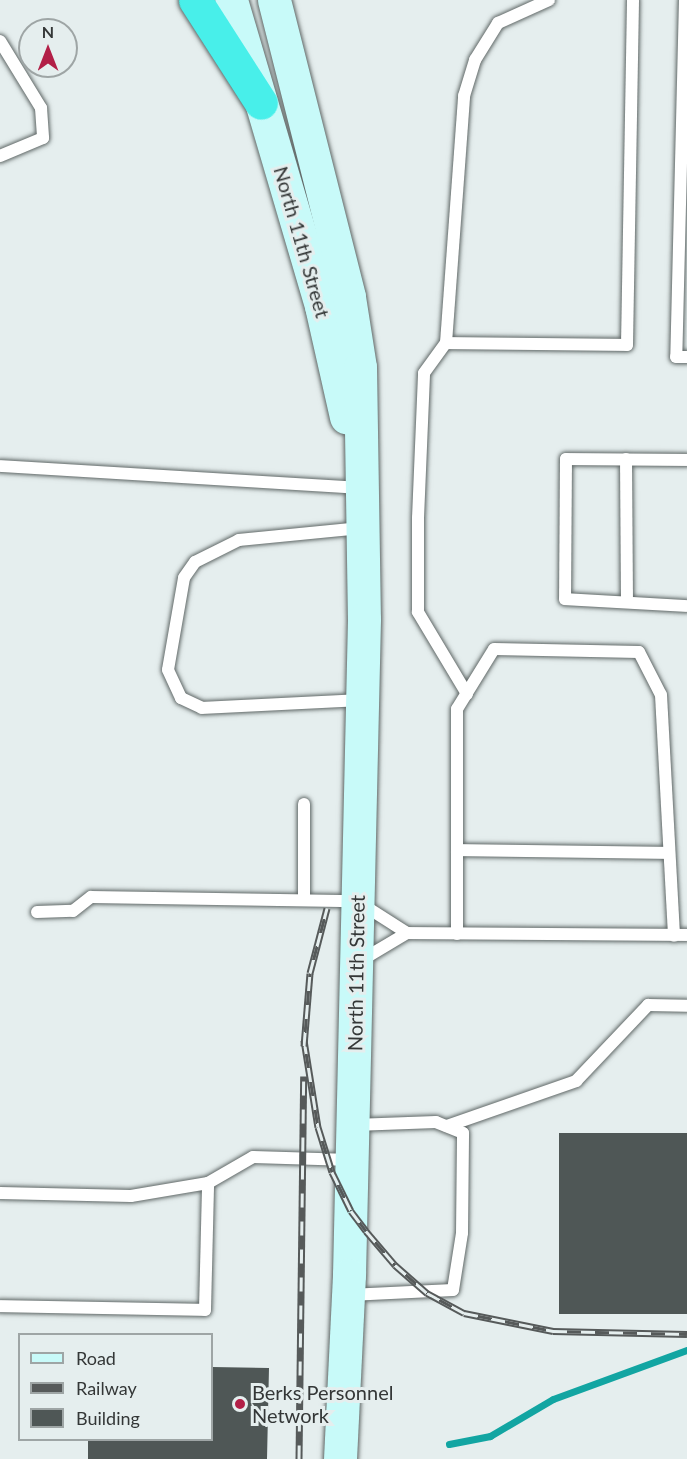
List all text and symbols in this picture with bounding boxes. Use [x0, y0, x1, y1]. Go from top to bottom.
north arrow [18, 18, 78, 78]
text: N [42, 22, 54, 41]
street label: North 11th Street [269, 164, 335, 320]
street label: North 11th Street [343, 895, 369, 1051]
legend [18, 1333, 213, 1441]
text: Road [76, 1347, 116, 1369]
text: Railway [76, 1377, 137, 1399]
place label: Berks Personnel Network [252, 1380, 393, 1427]
marker: Berks Personnel Network [233, 1397, 247, 1411]
text: Building [76, 1407, 140, 1429]

